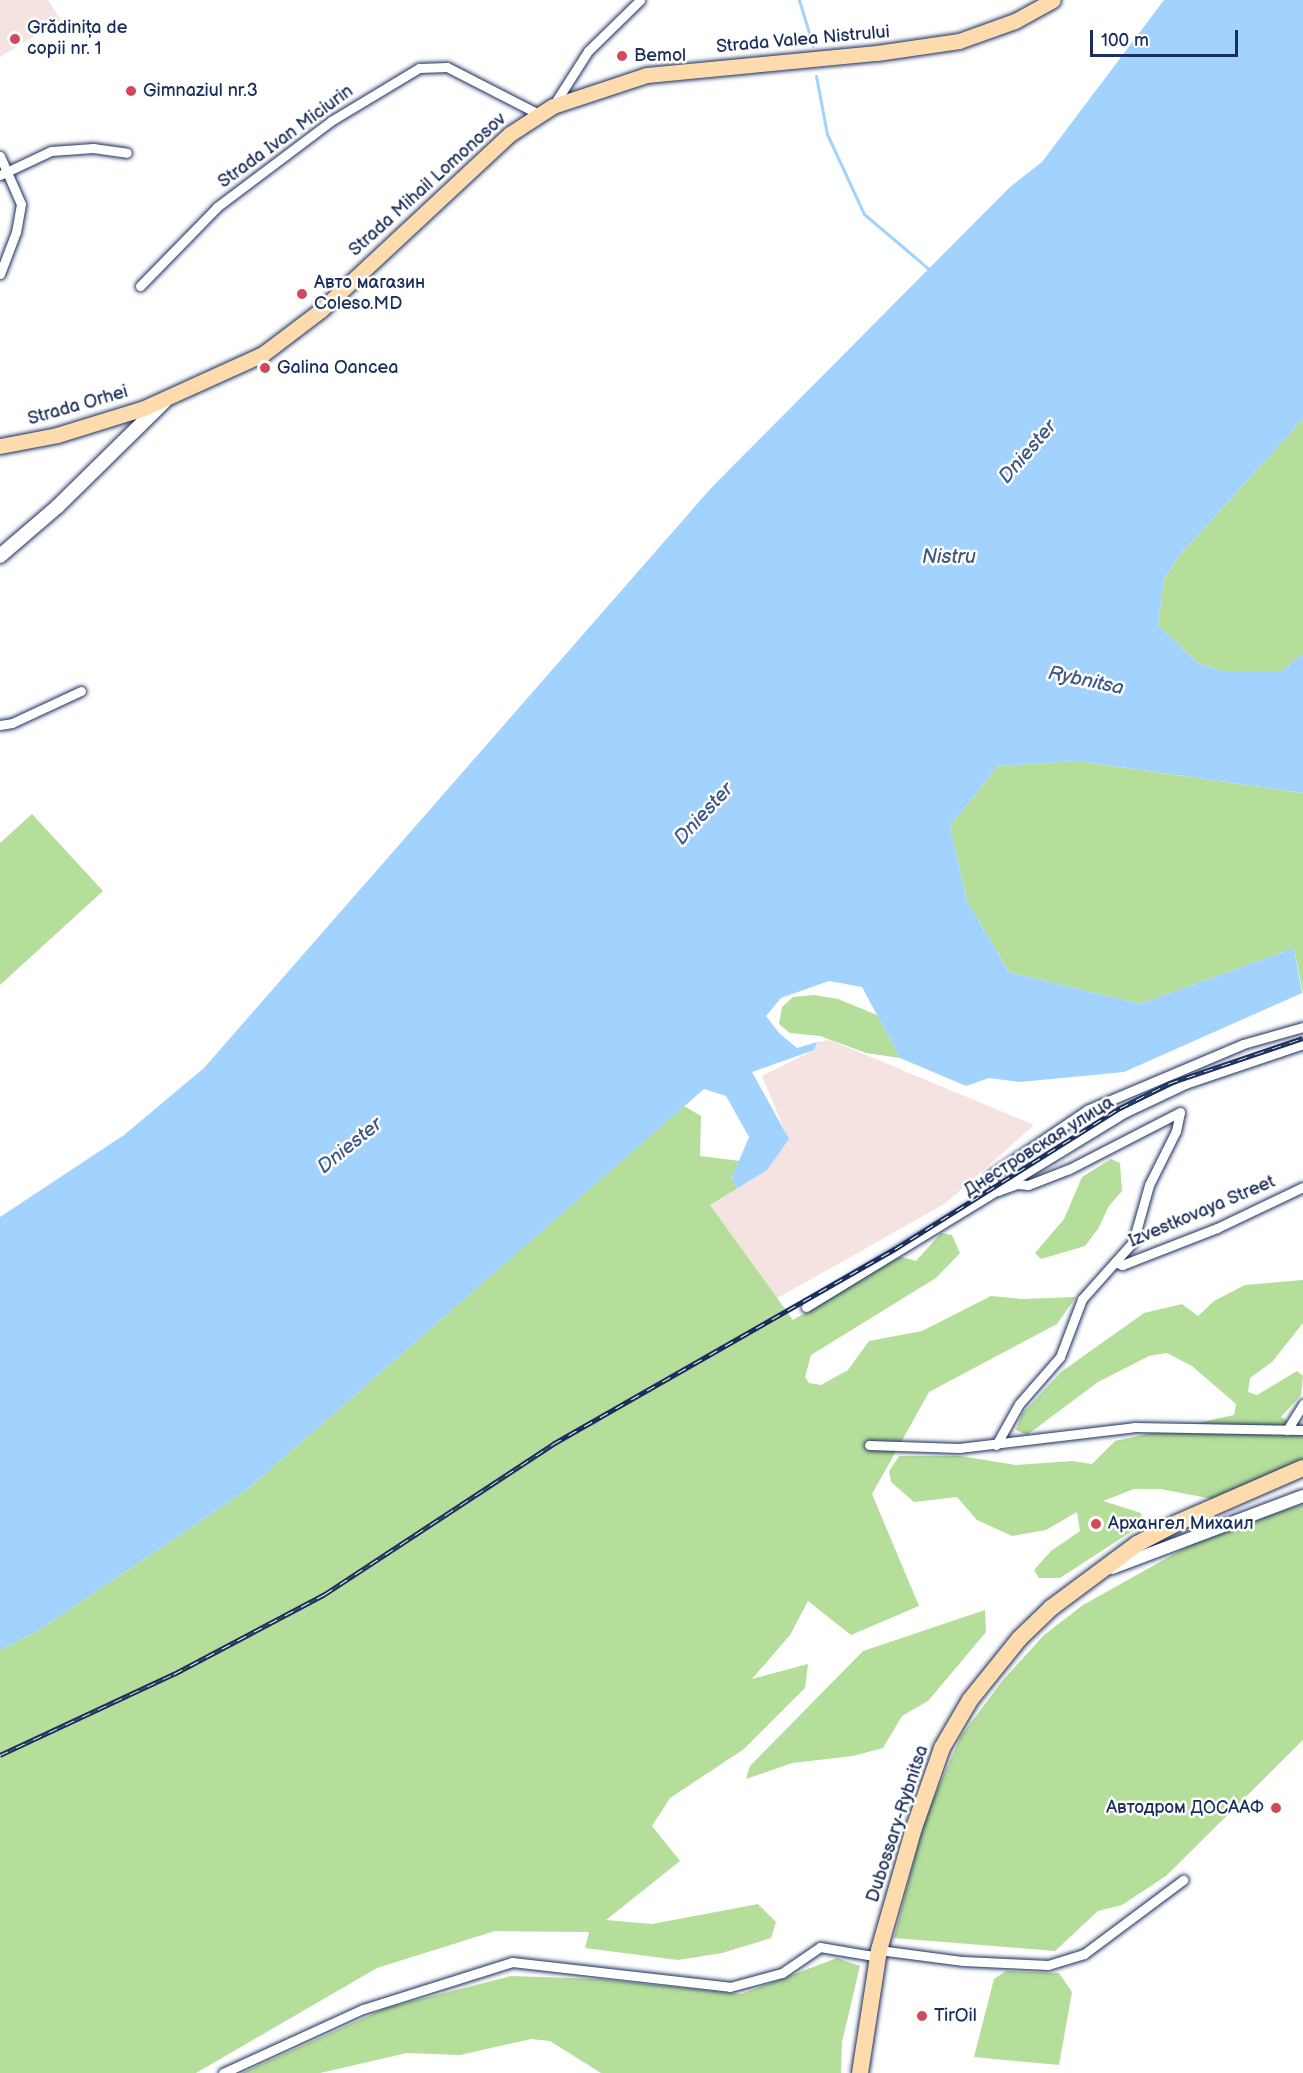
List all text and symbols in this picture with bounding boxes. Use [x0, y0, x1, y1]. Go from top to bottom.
place label: Grădinița de copii nr. 1 [27, 18, 127, 60]
scale bar [1093, 18, 1242, 56]
street label: Strada Valea Nistrului [715, 22, 891, 58]
text: 100 m [1101, 30, 1149, 51]
marker: Grădinița de copii nr. 1 [8, 32, 22, 46]
place label: Bemol [634, 45, 686, 67]
marker: Bemol [615, 49, 629, 63]
place label: Gimnaziul nr.3 [143, 80, 258, 102]
street label: Strada Ivan Miciurin [214, 81, 358, 193]
marker: Gimnaziul nr.3 [124, 84, 138, 98]
street label: Strada Mihail Lomonosov [345, 109, 511, 261]
place label: Aвто магазин Coleso.MD [314, 273, 425, 316]
marker: Aвто магазин Coleso.MD [295, 287, 309, 301]
place label: Galina Oancea [277, 357, 398, 379]
marker: Galina Oancea [258, 361, 272, 375]
street label: Strada Orhei [25, 381, 131, 431]
water label: Dniester [994, 415, 1062, 489]
water label: Nistru [922, 545, 976, 569]
water label: Rybnitsa [1046, 661, 1126, 701]
water label: Dniester [669, 778, 739, 850]
street label: Днестровская улица [960, 1092, 1118, 1202]
water label: Dniester [313, 1113, 387, 1179]
street label: Izvestkovaya Street [1125, 1171, 1279, 1253]
place label: Архангел Михаил [1108, 1513, 1254, 1535]
marker: Архангел Михаил [1089, 1517, 1103, 1531]
street label: Dubossary-Rybnitsa [862, 1743, 934, 1905]
place label: Автодром ДОСААФ [1106, 1797, 1264, 1819]
marker: Автодром ДОСААФ [1269, 1801, 1283, 1815]
place label: TirOil [934, 2005, 977, 2027]
marker: TirOil [915, 2009, 929, 2023]

